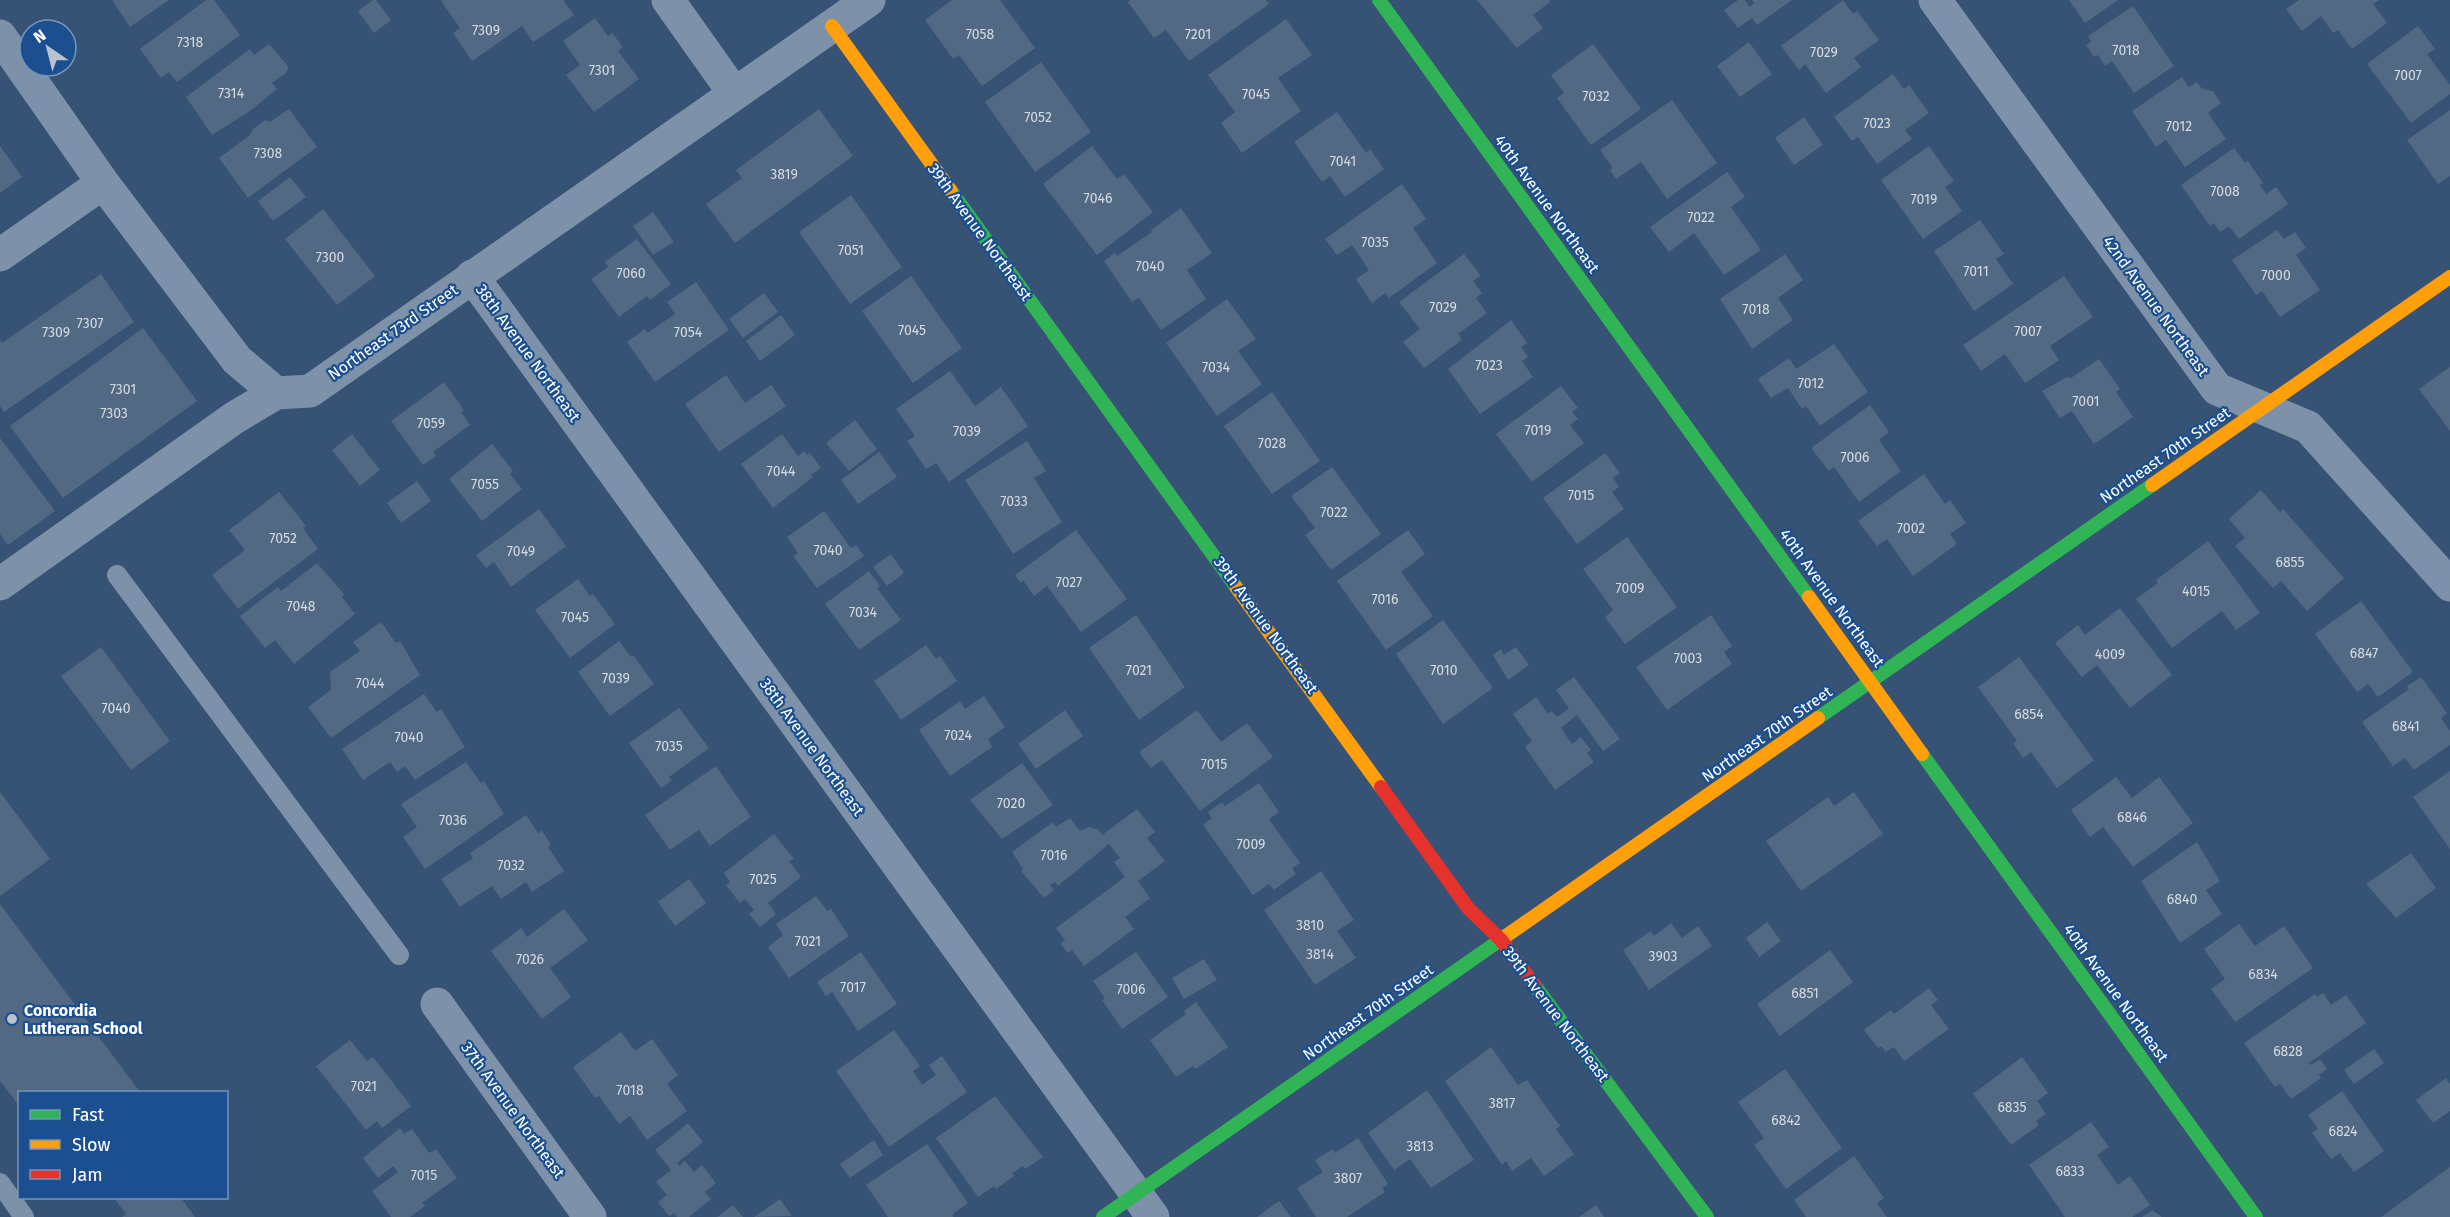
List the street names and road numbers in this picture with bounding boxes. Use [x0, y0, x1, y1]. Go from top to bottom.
street label: 40th Avenue Northeast [1490, 131, 1604, 277]
street label: 39th Avenue Northeast [924, 160, 1036, 304]
street label: 42nd Avenue Northeast [2099, 232, 2213, 380]
street label: Northeast 73rd Street [324, 280, 462, 384]
street label: 38th Avenue Northeast [472, 280, 584, 426]
street label: Northeast 70th Street [2096, 403, 2234, 507]
street label: 40th Avenue Northeast [1775, 525, 1889, 671]
street label: 39th Avenue Northeast [1210, 553, 1322, 697]
street label: 38th Avenue Northeast [756, 674, 868, 820]
street label: Northeast 70th Street [1698, 682, 1836, 786]
street label: 40th Avenue Northeast [2059, 920, 2173, 1066]
street label: 39th Avenue Northeast [1499, 942, 1613, 1086]
street label: Northeast 70th Street [1299, 960, 1437, 1064]
street label: 37th Avenue Northeast [457, 1038, 569, 1182]

